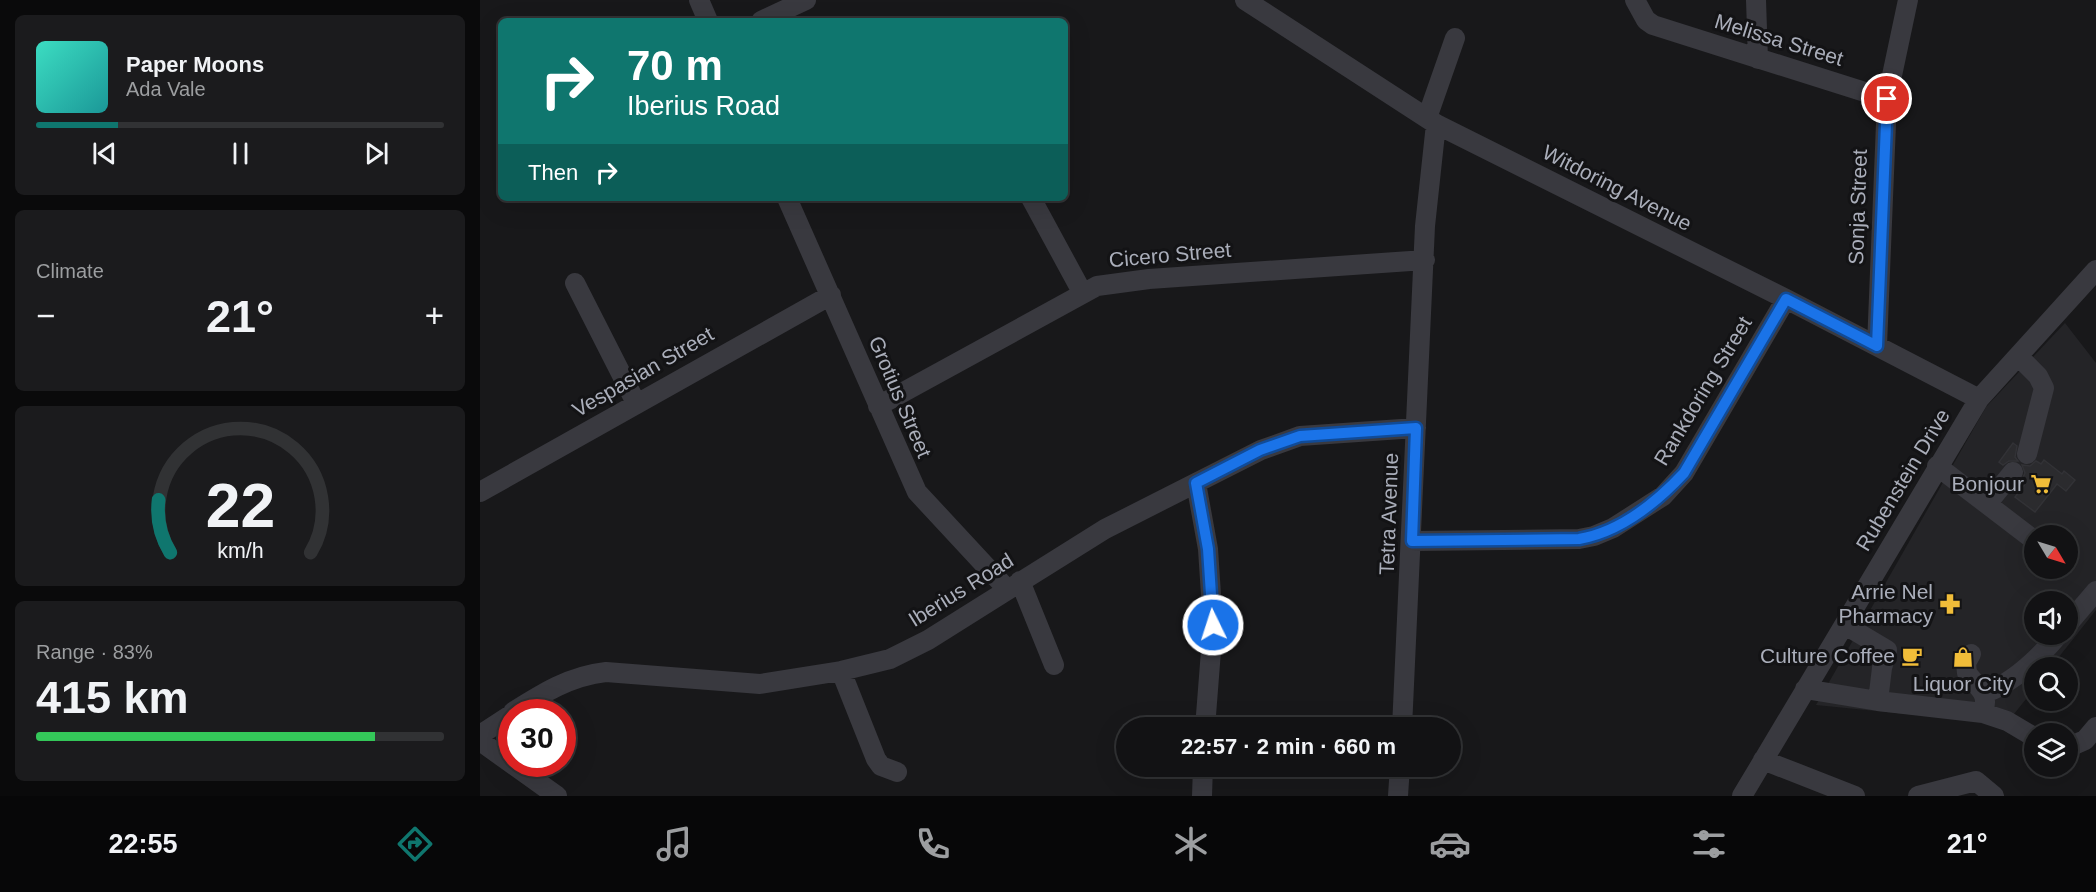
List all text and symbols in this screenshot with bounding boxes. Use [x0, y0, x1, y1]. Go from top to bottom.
street label: Melissa Street [1712, 9, 1846, 70]
icon: right [528, 42, 606, 120]
text: 70 m [627, 42, 723, 89]
text: Paper Moons [126, 52, 264, 77]
pin [1861, 73, 1912, 124]
text: Ada Vale [126, 78, 206, 100]
icon: arrive [1870, 82, 1903, 115]
text: Iberius Road [627, 91, 780, 121]
icon: previous [88, 137, 121, 170]
icon: pause [224, 137, 257, 170]
icon: next [360, 137, 393, 170]
street label: Witdoring Avenue [1539, 140, 1696, 235]
street label: Sonja Street [1844, 149, 1871, 265]
icon: right [590, 156, 623, 189]
text: Then [528, 160, 578, 185]
street label: Cicero Street [1108, 238, 1232, 271]
text: Climate [36, 260, 104, 282]
text: 21° [206, 291, 274, 342]
text: − [36, 297, 55, 334]
text: + [425, 297, 444, 334]
street label: Rankdoring Street [1649, 312, 1756, 469]
street label: Vespasian Street [568, 322, 717, 421]
street label: Grotius Street [865, 333, 936, 461]
street label: Rubenstein Drive [1851, 405, 1954, 555]
street label: Tetra Avenue [1375, 453, 1402, 575]
text: 22 [205, 471, 275, 540]
place label: Bonjour [1952, 472, 2024, 495]
supermarket icon: Bonjour [2029, 472, 2053, 496]
north arrow [2024, 525, 2078, 579]
map controls [2024, 525, 2078, 777]
text: km/h [217, 539, 263, 563]
street label: Iberius Road [904, 548, 1017, 631]
place label: Arrie Nel Pharmacy [1838, 580, 1933, 627]
button: sound [2024, 591, 2078, 645]
pharmacy icon: Arrie Nel Pharmacy [1938, 592, 1962, 616]
position arrow [1181, 593, 1245, 657]
text: Range · 83% [36, 641, 153, 663]
place label: Culture Coffee [1760, 644, 1895, 667]
cafe icon: Culture Coffee [1900, 644, 1924, 668]
shop icon: Liquor City [1951, 645, 1975, 669]
button: search [2024, 657, 2078, 711]
text: 415 km [36, 672, 189, 723]
place label: Liquor City [1913, 672, 2014, 695]
speed limit sign: 30 [498, 699, 576, 777]
button: layers [2024, 723, 2078, 777]
text: 22:57 · 2 min · 660 m [1181, 734, 1396, 759]
icon: directions [394, 823, 436, 865]
icon: music [653, 823, 695, 865]
icon: phone [912, 823, 954, 865]
icon: climate [1170, 823, 1212, 865]
icon: car [1429, 823, 1471, 865]
icon: filters [1688, 823, 1730, 865]
text: 22:55 [108, 829, 177, 859]
text: 21° [1947, 829, 1988, 859]

